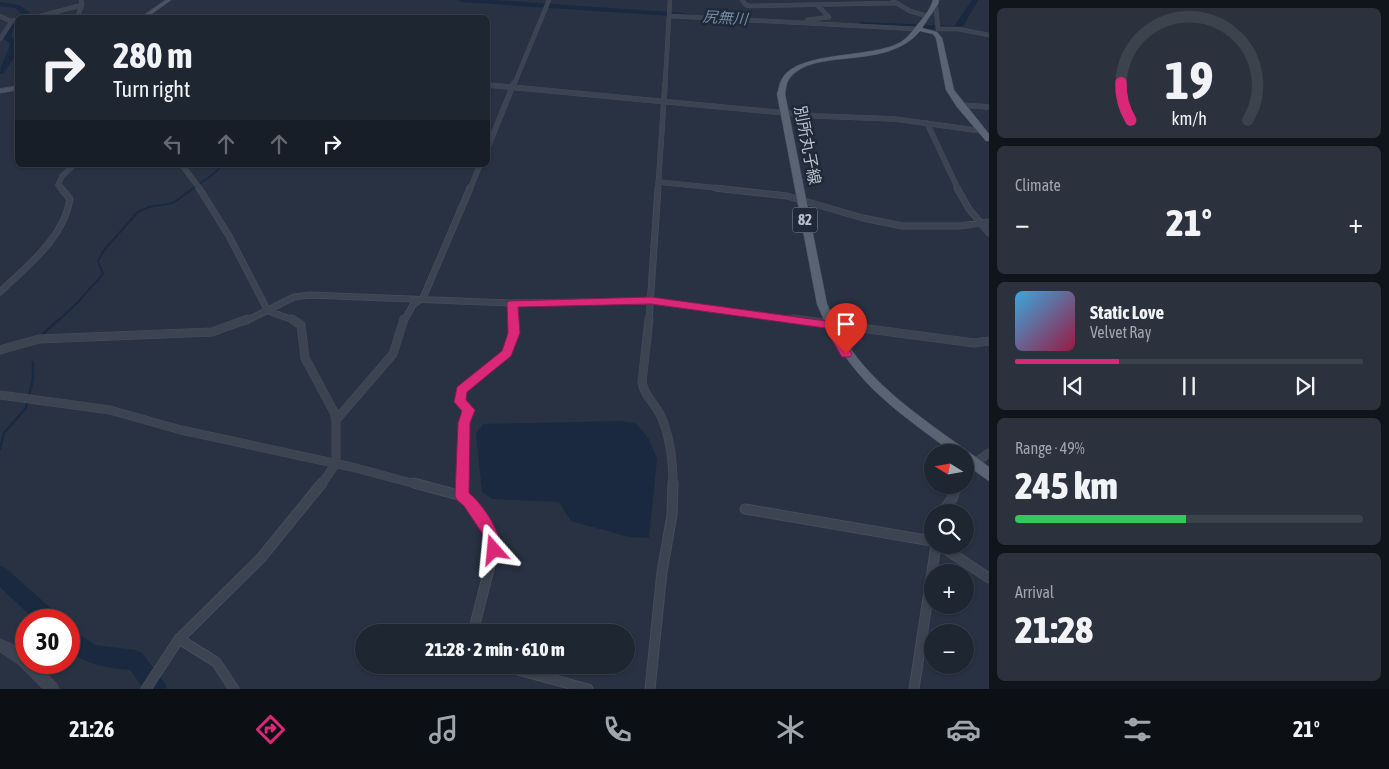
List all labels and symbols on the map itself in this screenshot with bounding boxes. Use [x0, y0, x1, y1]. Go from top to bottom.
water label: 尻無川 [702, 7, 750, 28]
street label: 別所丸子線 [792, 104, 824, 186]
road number: 82 [792, 208, 818, 232]
pin [825, 303, 867, 354]
north arrow [924, 444, 974, 494]
position arrow [467, 523, 519, 575]
speed limit sign: 30 [15, 609, 80, 674]

